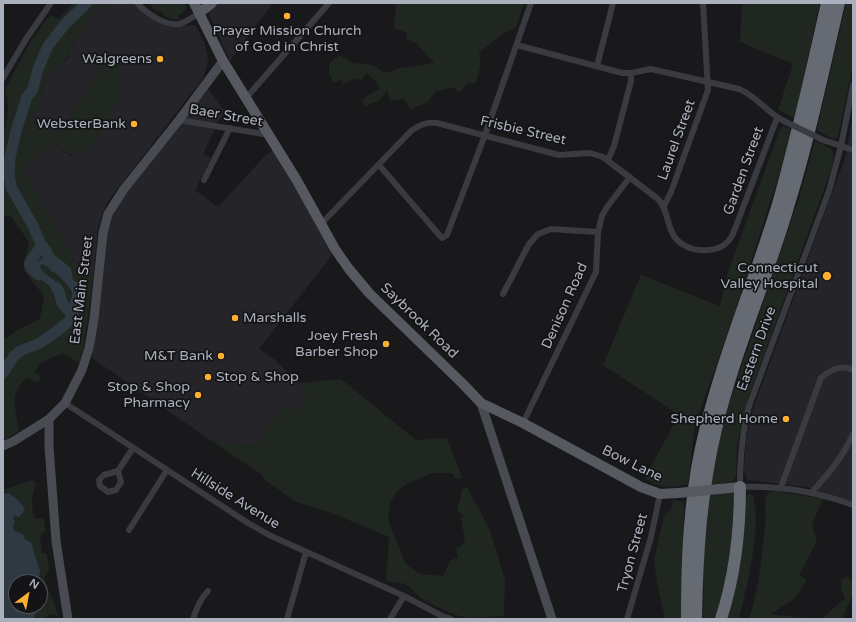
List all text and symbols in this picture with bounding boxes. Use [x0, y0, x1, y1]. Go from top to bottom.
marker: Prayer Mission Church of God in Christ [282, 11, 292, 21]
place label: Prayer Mission Church of God in Christ [212, 23, 362, 56]
place label: Walgreens [82, 51, 152, 67]
marker: Walgreens [155, 54, 165, 64]
street label: Laurel Street [655, 97, 699, 183]
street label: Baer Street [188, 101, 264, 131]
street label: Frisbie Street [478, 113, 568, 149]
place label: WebsterBank [37, 116, 126, 132]
marker: WebsterBank [129, 119, 139, 129]
street label: Garden Street [720, 125, 768, 217]
street label: East Main Street [67, 235, 97, 345]
street label: Denison Road [538, 260, 592, 352]
place label: Connecticut Valley Hospital [721, 260, 818, 292]
marker: Connecticut Valley Hospital [821, 270, 833, 282]
street label: Saybrook Road [377, 280, 461, 362]
street label: Eastern Drive [734, 305, 780, 393]
place label: Marshalls [243, 310, 307, 326]
marker: Marshalls [230, 313, 240, 323]
place label: Joey Fresh Barber Shop [295, 328, 378, 360]
marker: Joey Fresh Barber Shop [381, 339, 391, 349]
place label: M&T Bank [144, 348, 213, 364]
marker: M&T Bank [216, 351, 226, 361]
place label: Stop & Shop [216, 369, 299, 385]
marker: Stop & Shop [203, 372, 213, 382]
place label: Stop & Shop Pharmacy [107, 379, 190, 412]
marker: Stop & Shop Pharmacy [193, 390, 203, 400]
place label: Shepherd Home [670, 411, 778, 427]
marker: Shepherd Home [781, 414, 791, 424]
street label: Bow Lane [599, 442, 665, 486]
street label: Hillside Avenue [187, 465, 283, 533]
street label: Tryon Street [614, 512, 652, 594]
north arrow [8, 574, 48, 614]
text: N [27, 576, 41, 592]

